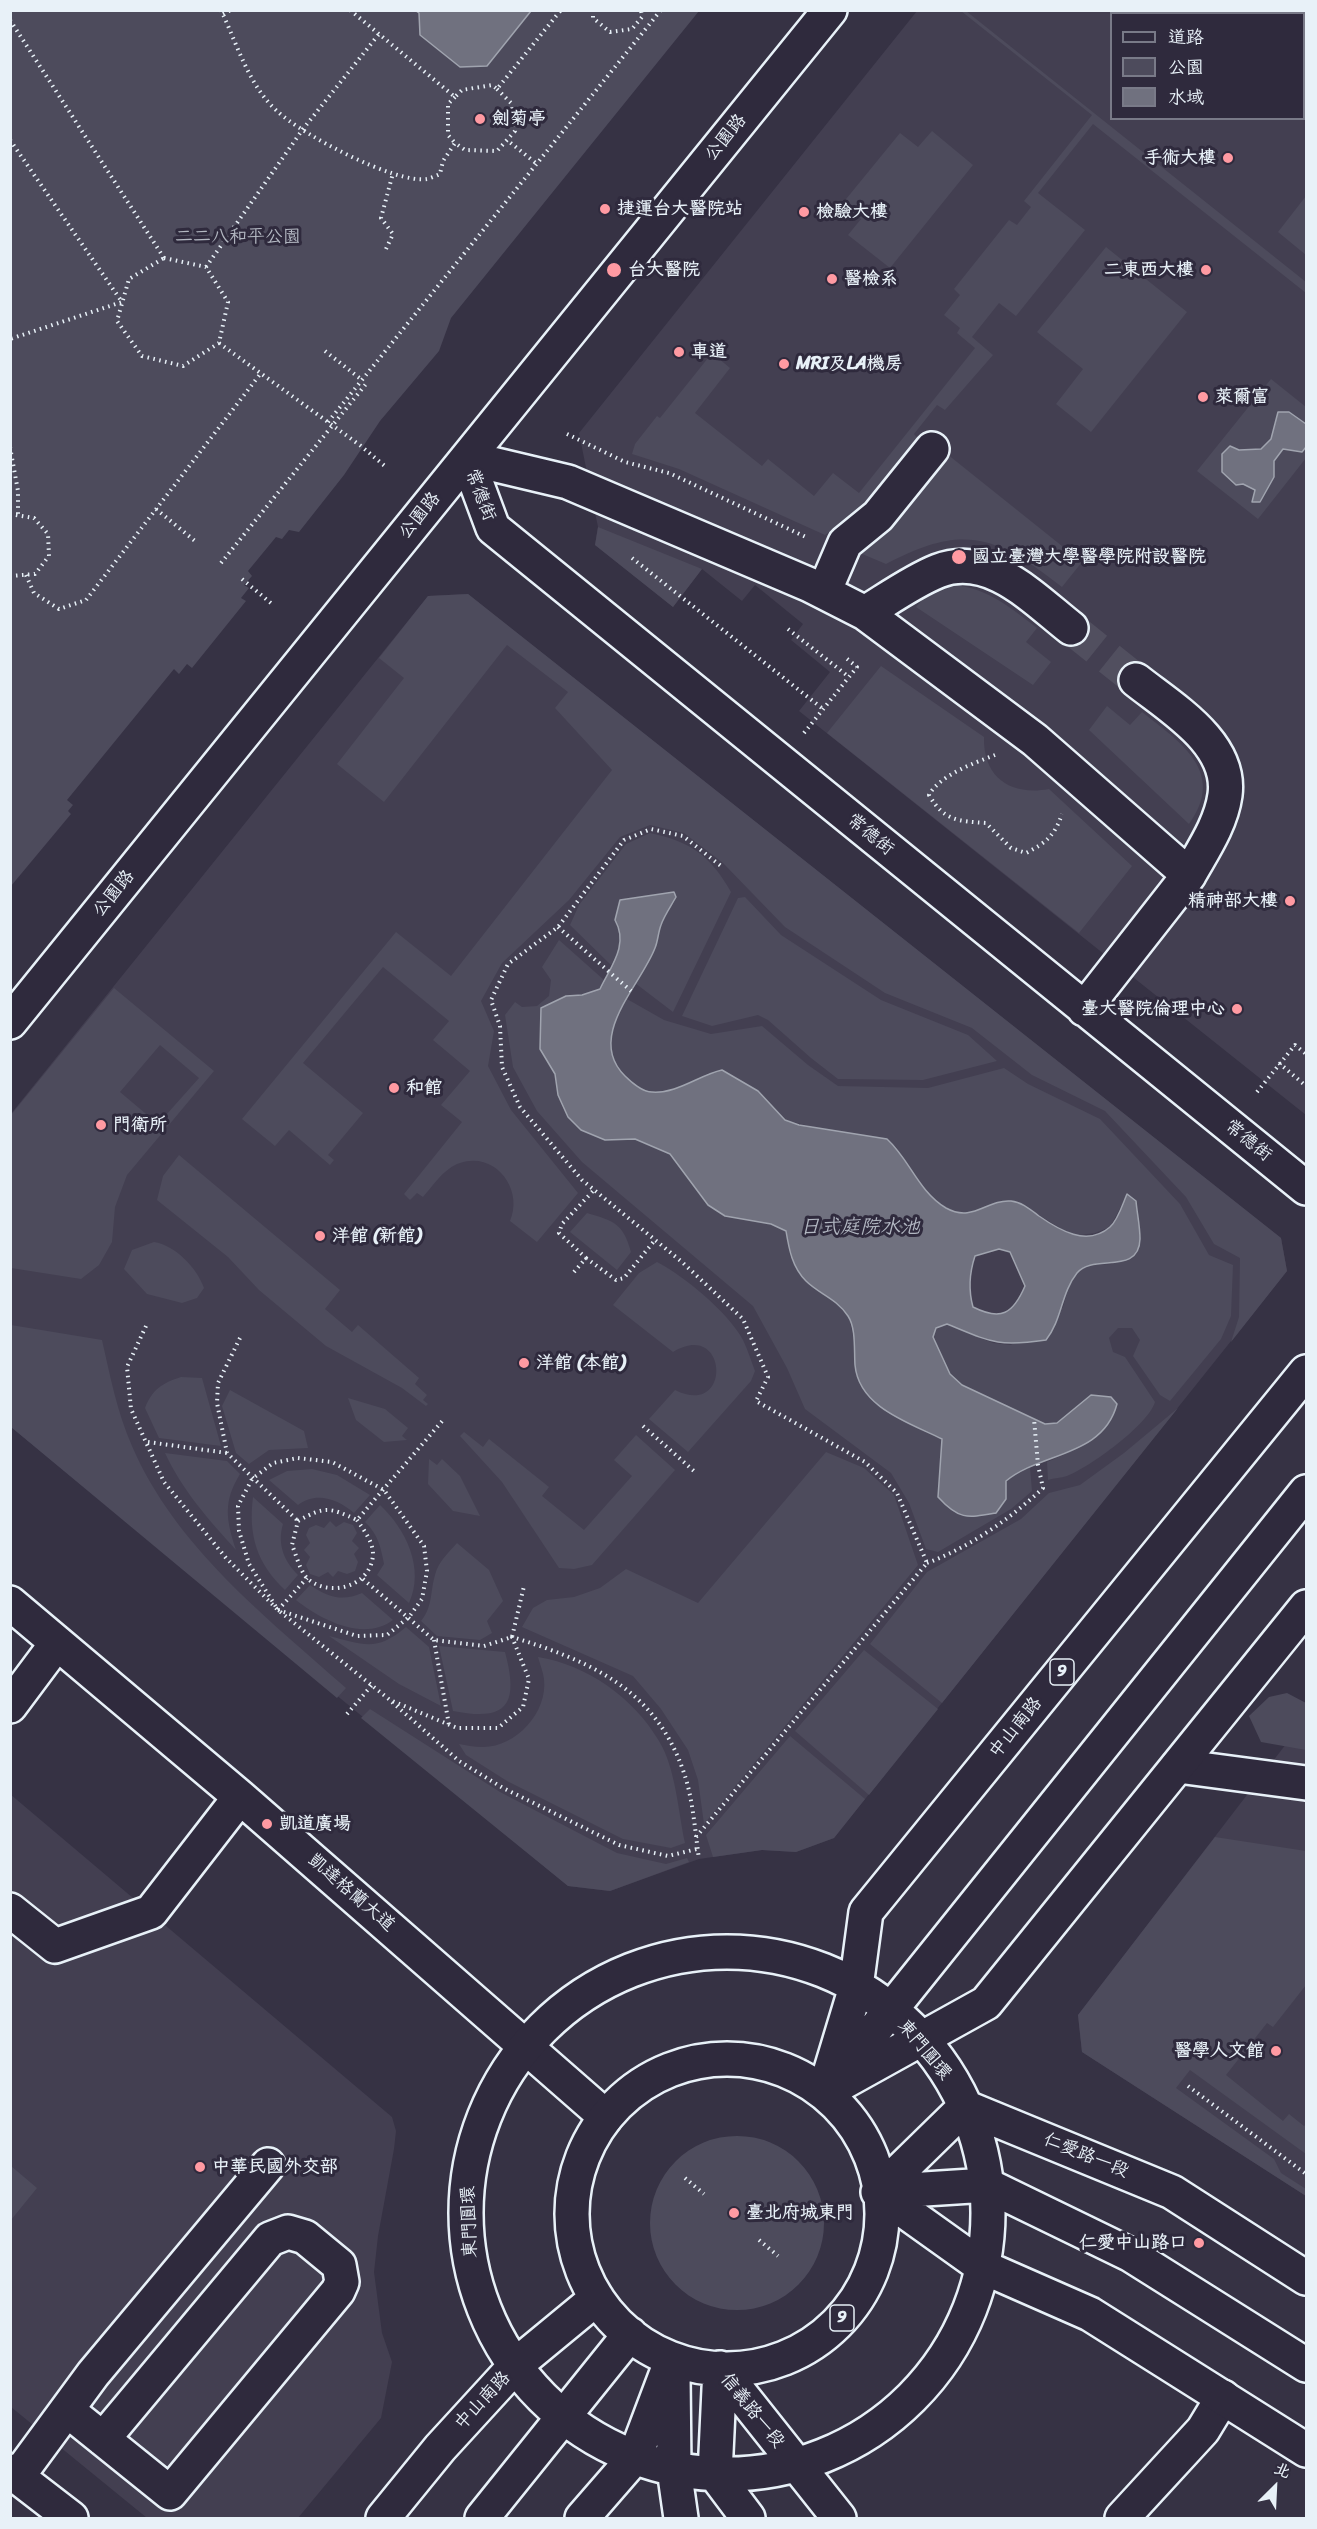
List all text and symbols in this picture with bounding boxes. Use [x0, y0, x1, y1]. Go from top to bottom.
legend [1110, 12, 1305, 120]
text: 道路 [1168, 21, 1204, 53]
text: 公園 [1168, 51, 1204, 83]
text: 水域 [1168, 81, 1204, 113]
place label: 劍菊亭 [492, 108, 546, 130]
street label: 公園路 [701, 110, 751, 166]
marker: 劍菊亭 [473, 112, 487, 126]
place label: 手術大樓 [1144, 147, 1216, 169]
marker: 手術大樓 [1221, 151, 1235, 165]
place label: 捷運台大醫院站 [617, 198, 743, 220]
place label: 檢驗大樓 [816, 201, 888, 223]
marker: 捷運台大醫院站 [598, 202, 612, 216]
marker: 檢驗大樓 [797, 205, 811, 219]
park label: 二二八和平公園 [175, 226, 301, 248]
place label: 台大醫院 [628, 259, 700, 281]
place label: 二東西大樓 [1104, 259, 1194, 281]
marker: 台大醫院 [605, 261, 623, 279]
marker: 二東西大樓 [1199, 263, 1213, 277]
place label: 醫檢系 [844, 268, 898, 290]
marker: 醫檢系 [825, 272, 839, 286]
place label: 車道 [691, 341, 727, 363]
marker: 車道 [672, 345, 686, 359]
place label: MRI及LA機房 [796, 353, 903, 375]
marker: MRI及LA機房 [777, 357, 791, 371]
place label: 萊爾富 [1215, 386, 1269, 408]
marker: 萊爾富 [1196, 390, 1210, 404]
street label: 常德街 [460, 466, 500, 524]
street label: 公園路 [395, 488, 445, 544]
place label: 國立臺灣大學醫學院附設醫院 [972, 546, 1206, 568]
marker: 國立臺灣大學醫學院附設醫院 [950, 548, 968, 566]
street label: 常德街 [842, 810, 898, 860]
street label: 公園路 [89, 866, 139, 922]
place label: 精神部大樓 [1188, 890, 1278, 912]
marker: 精神部大樓 [1283, 894, 1297, 908]
place label: 臺大醫院倫理中心 [1081, 998, 1225, 1020]
marker: 臺大醫院倫理中心 [1230, 1002, 1244, 1016]
place label: 和館 [406, 1077, 442, 1099]
marker: 和館 [387, 1081, 401, 1095]
place label: 門衛所 [113, 1114, 167, 1136]
street label: 常德街 [1220, 1116, 1276, 1166]
marker: 門衛所 [94, 1118, 108, 1132]
water label: 日式庭院水池 [800, 1216, 920, 1240]
place label: 洋館 (新館) [332, 1225, 421, 1247]
marker: 洋館 (新館) [313, 1229, 327, 1243]
place label: 洋館 (本館) [536, 1352, 625, 1374]
marker: 洋館 (本館) [517, 1356, 531, 1370]
road number: 9 [1050, 1659, 1074, 1685]
street label: 中山南路 [985, 1693, 1047, 1763]
place label: 凱道廣場 [279, 1813, 351, 1835]
marker: 凱道廣場 [260, 1817, 274, 1831]
street label: 凱達格蘭大道 [303, 1849, 399, 1937]
street label: 東門圓環 [893, 2015, 955, 2085]
place label: 醫學人文館 [1174, 2040, 1264, 2062]
marker: 醫學人文館 [1269, 2044, 1283, 2058]
street label: 仁愛路一段 [1040, 2129, 1132, 2183]
place label: 中華民國外交部 [212, 2156, 338, 2178]
marker: 中華民國外交部 [193, 2160, 207, 2174]
street label: 東門圓環 [458, 2186, 482, 2258]
place label: 臺北府城東門 [746, 2202, 854, 2224]
marker: 臺北府城東門 [727, 2206, 741, 2220]
place label: 仁愛中山路口 [1079, 2232, 1187, 2254]
marker: 仁愛中山路口 [1192, 2236, 1206, 2250]
road number: 9 [830, 2305, 854, 2331]
street label: 中山南路 [451, 2367, 515, 2435]
street label: 信義路一段 [715, 2369, 789, 2453]
text: 北 [1269, 2454, 1296, 2487]
north arrow [1245, 2457, 1305, 2517]

